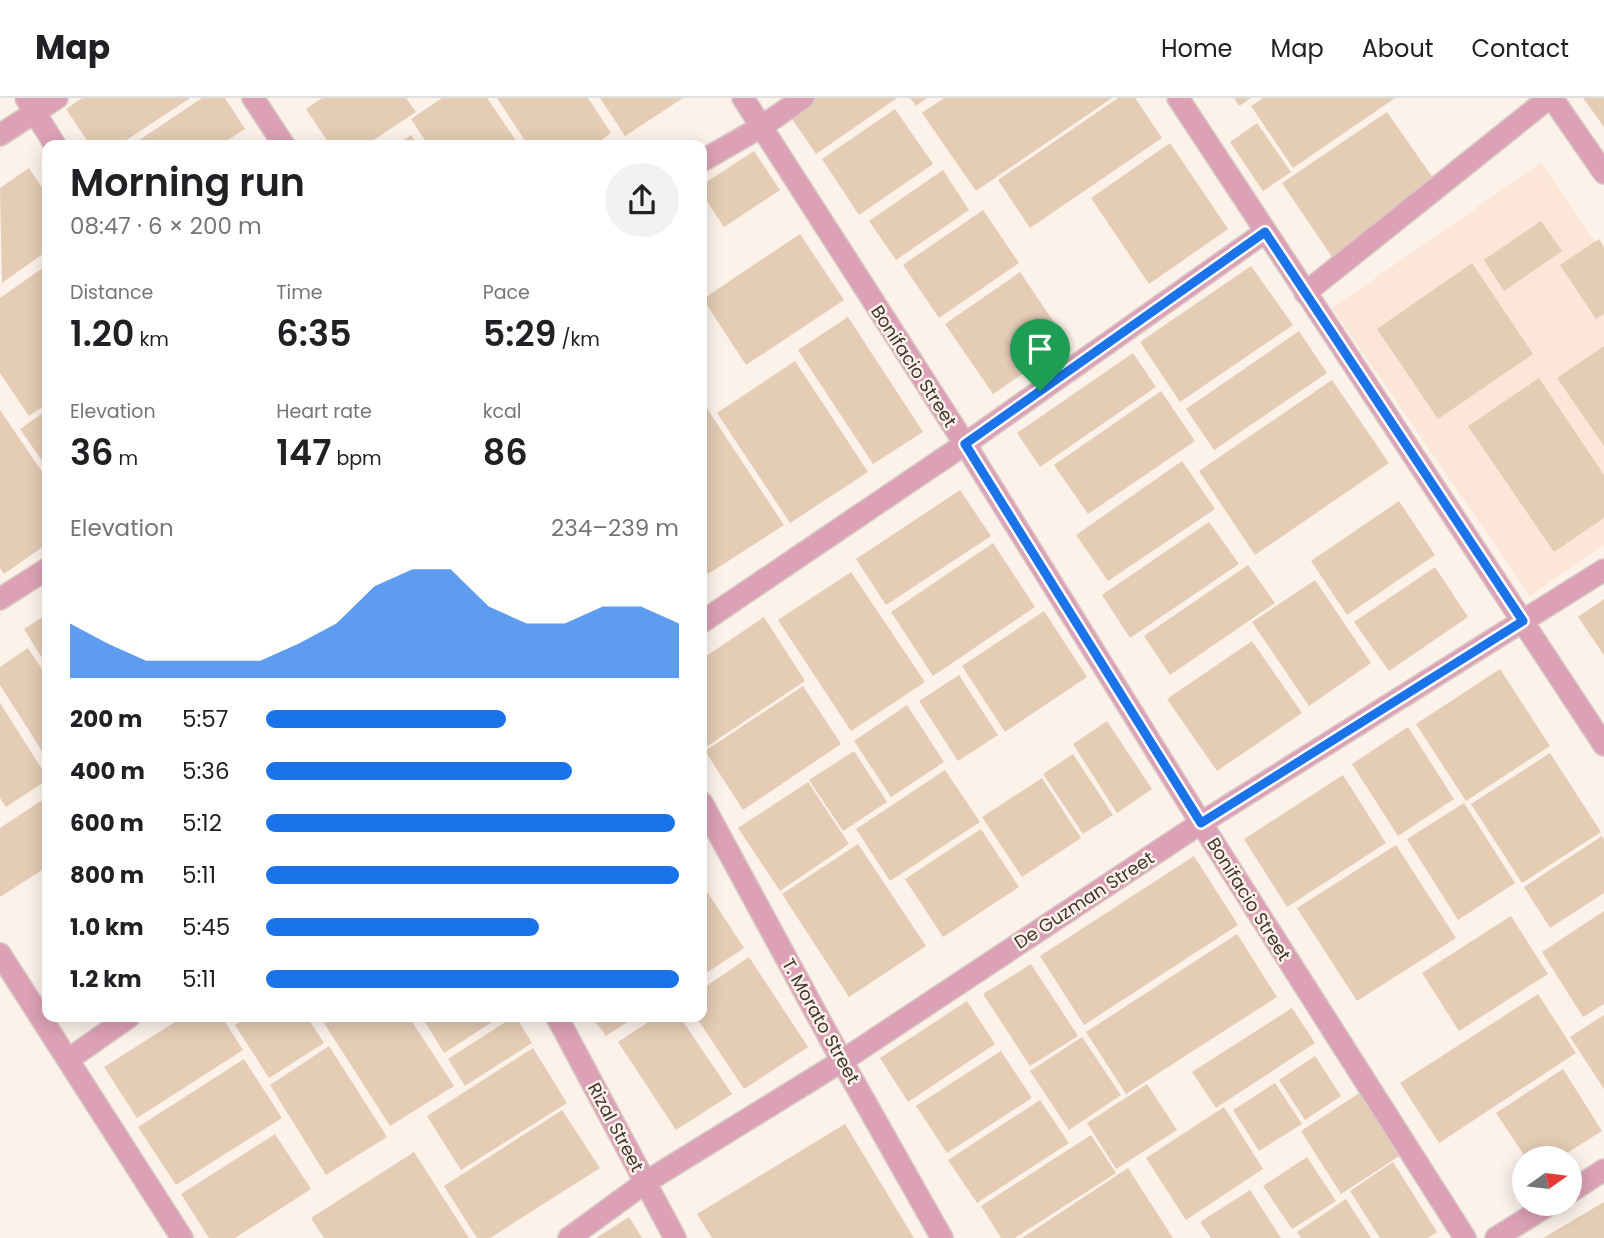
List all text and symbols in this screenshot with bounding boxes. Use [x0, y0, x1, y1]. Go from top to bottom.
text: Map [35, 24, 110, 71]
text: Home [1161, 32, 1233, 65]
text: Map [1271, 32, 1324, 65]
text: About [1362, 32, 1433, 65]
text: Contact [1471, 32, 1569, 65]
text: Morning run [70, 156, 305, 209]
button: share [605, 163, 679, 237]
text: 08:47 · 6 × 200 m [70, 210, 262, 242]
text: Distance [70, 279, 153, 306]
text: Time [276, 279, 323, 306]
text: Pace [483, 279, 530, 306]
street label: Bonifacio Street [865, 300, 963, 432]
text: 1.20 [70, 309, 134, 358]
text: 6:35 [276, 309, 351, 358]
text: 5:29 [483, 309, 556, 358]
pin [1010, 319, 1070, 391]
text: km [134, 326, 169, 353]
text: /km [556, 326, 600, 353]
icon: arrive [1021, 330, 1059, 368]
text: Elevation [70, 398, 156, 425]
text: Heart rate [276, 398, 372, 425]
text: kcal [483, 398, 522, 425]
text: 36 [70, 428, 113, 477]
text: 147 [276, 428, 331, 477]
text: 86 [483, 428, 528, 477]
text: m [113, 445, 138, 472]
text: bpm [331, 445, 382, 472]
text: Elevation [70, 512, 174, 544]
text: 234–239 m [551, 512, 679, 544]
text: 200 m [70, 703, 142, 735]
text: 5:57 [182, 703, 228, 735]
text: 400 m [70, 755, 145, 787]
text: 5:36 [182, 755, 230, 787]
text: 600 m [70, 807, 144, 839]
text: 5:12 [182, 807, 222, 839]
street label: Bonifacio Street [1201, 833, 1297, 965]
street label: De Guzman Street [1009, 845, 1159, 955]
text: 800 m [70, 859, 144, 891]
text: 5:11 [182, 859, 216, 891]
text: 1.0 km [70, 911, 144, 943]
text: 5:45 [182, 911, 230, 943]
street label: T. Morato Street [776, 954, 866, 1088]
text: 1.2 km [70, 963, 142, 995]
text: 5:11 [182, 963, 216, 995]
street label: Rizal Street [582, 1078, 650, 1176]
north arrow [1512, 1146, 1582, 1216]
map controls [1512, 1146, 1582, 1216]

